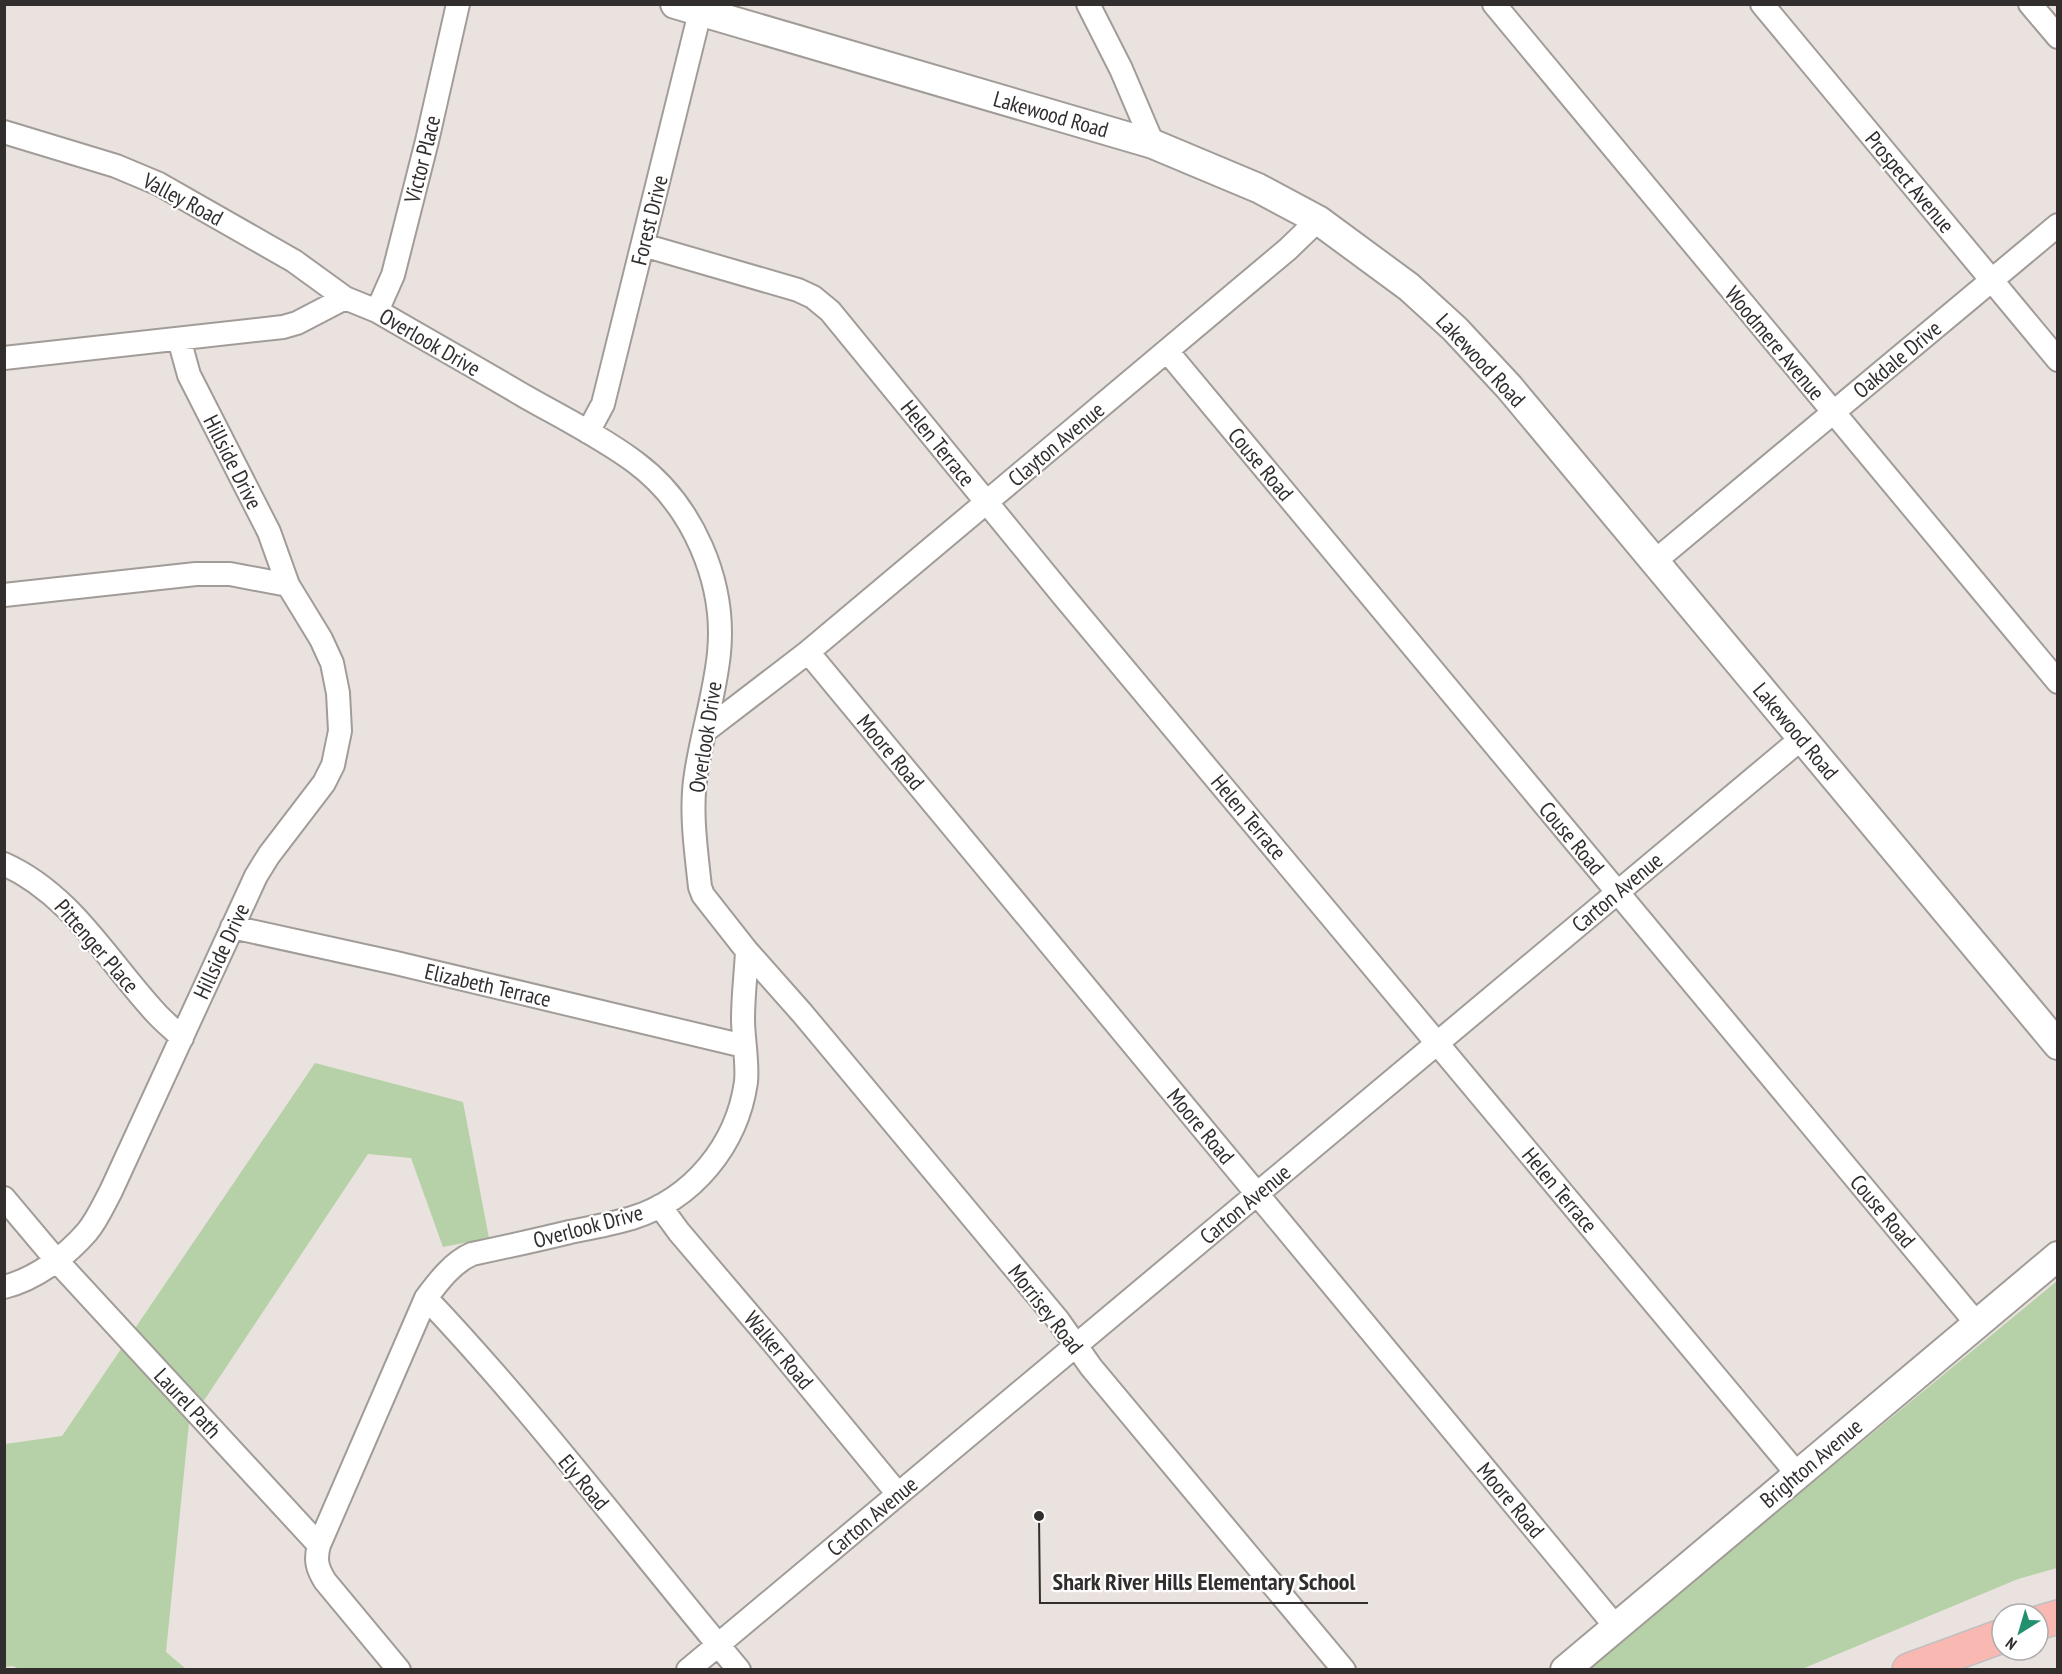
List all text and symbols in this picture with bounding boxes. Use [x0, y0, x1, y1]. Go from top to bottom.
street label: Lakewood Road [990, 84, 1112, 144]
street label: Victor Place [397, 112, 446, 207]
street label: Prospect Avenue [1859, 125, 1961, 239]
street label: Valley Road [137, 166, 228, 232]
street label: Forest Drive [624, 172, 674, 268]
street label: Woodmere Avenue [1719, 280, 1831, 406]
street label: Overlook Drive [374, 302, 486, 382]
street label: Lakewood Road [1430, 307, 1532, 413]
street label: Oakdale Drive [1847, 314, 1947, 404]
street label: Helen Terrace [895, 394, 981, 492]
street label: Clayton Avenue [1002, 396, 1110, 492]
street label: Hillside Drive [197, 410, 269, 514]
street label: Couse Road [1222, 422, 1300, 506]
street label: Lakewood Road [1747, 677, 1845, 785]
street label: Overlook Drive [682, 679, 728, 795]
street label: Moore Road [851, 708, 931, 796]
street label: Helen Terrace [1205, 769, 1293, 865]
street label: Couse Road [1533, 796, 1611, 880]
street label: Carton Avenue [1566, 846, 1668, 938]
street label: Pittenger Place [49, 893, 145, 999]
street label: Hillside Drive [187, 899, 255, 1003]
street label: Elizabeth Terrace [422, 957, 554, 1013]
street label: Moore Road [1161, 1082, 1241, 1170]
street label: Helen Terrace [1516, 1142, 1604, 1238]
street label: Carton Avenue [1194, 1158, 1296, 1250]
street label: Couse Road [1844, 1169, 1922, 1253]
street label: Overlook Drive [530, 1198, 646, 1254]
street label: Morrisey Road [1002, 1258, 1090, 1360]
street label: Walker Road [738, 1305, 820, 1395]
street label: Laurel Path [148, 1362, 228, 1444]
street label: Brighton Avenue [1754, 1412, 1868, 1514]
street label: Ely Road [553, 1448, 615, 1516]
street label: Moore Road [1471, 1456, 1551, 1544]
street label: Carton Avenue [821, 1470, 923, 1562]
callout: Shark River Hills Elementary School [1040, 1561, 1368, 1603]
text: Shark River Hills Elementary School [1053, 1566, 1356, 1597]
north arrow [1990, 1602, 2050, 1662]
text: N [2002, 1633, 2020, 1655]

